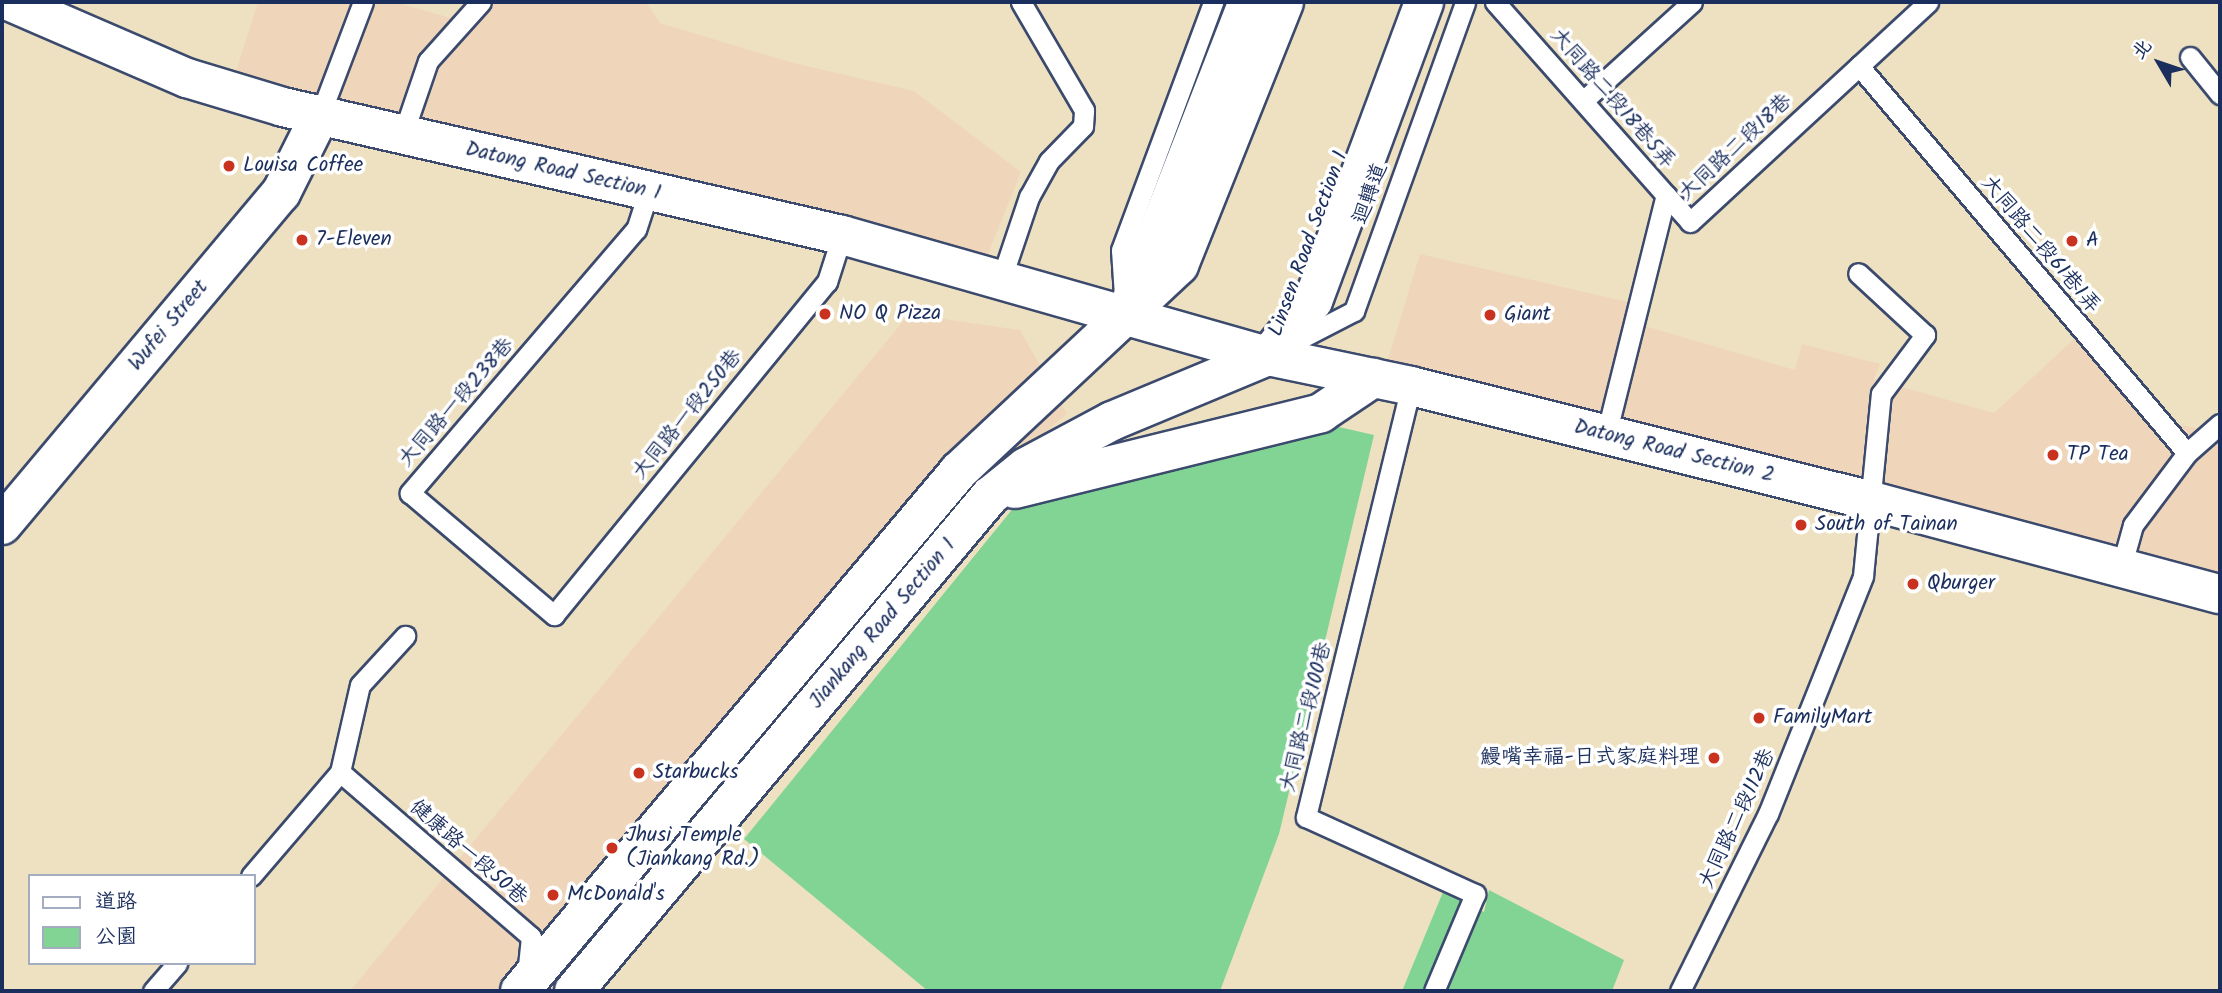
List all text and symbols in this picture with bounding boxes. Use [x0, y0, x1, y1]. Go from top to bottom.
street label: 大同路二段18巷5弄 [1544, 24, 1680, 174]
north arrow [2124, 28, 2194, 98]
text: 北 [2125, 33, 2160, 67]
street label: 大同路二段18巷 [1674, 89, 1798, 207]
street label: Datong Road Section 1 [463, 137, 663, 207]
street label: Linsen Road Section 1 [1264, 148, 1354, 340]
place label: Louisa Coffee [243, 153, 363, 179]
marker: Louisa Coffee [221, 158, 237, 174]
street label: 迴轉道 [1348, 160, 1394, 228]
street label: 大同路二段61巷1弄 [1975, 171, 2105, 319]
place label: 7-Eleven [316, 227, 392, 253]
place label: A [2086, 228, 2099, 254]
marker: 7-Eleven [294, 232, 310, 248]
marker: A [2064, 233, 2080, 249]
street label: Wufei Street [124, 276, 214, 376]
place label: NO Q Pizza [839, 301, 941, 327]
place label: Giant [1504, 302, 1551, 328]
marker: NO Q Pizza [817, 306, 833, 322]
marker: Giant [1482, 307, 1498, 323]
street label: 大同路一段238巷 [394, 333, 520, 473]
street label: 大同路一段250巷 [628, 345, 748, 485]
street label: Datong Road Section 2 [1571, 415, 1777, 489]
place label: TP Tea [2067, 442, 2129, 468]
marker: TP Tea [2045, 447, 2061, 463]
place label: South of Tainan [1815, 512, 1958, 538]
marker: South of Tainan [1793, 517, 1809, 533]
street label: Jiankang Road Section 1 [804, 534, 962, 714]
place label: Qburger [1927, 571, 1995, 597]
marker: Qburger [1905, 576, 1921, 592]
street label: 大同路二段100巷 [1276, 639, 1338, 795]
place label: FamilyMart [1773, 705, 1872, 731]
marker: FamilyMart [1751, 710, 1767, 726]
place label: 鰻嘴幸福-日式家庭料理 [1480, 745, 1700, 771]
street label: 大同路二段112巷 [1695, 745, 1781, 893]
marker: 鰻嘴幸福-日式家庭料理 [1706, 750, 1722, 766]
place label: Starbucks [653, 760, 738, 786]
marker: Starbucks [631, 765, 647, 781]
street label: 健康路一段50巷 [404, 795, 532, 911]
place label: Jhusi Temple (Jiankang Rd.) [626, 823, 760, 873]
marker: Jhusi Temple (Jiankang Rd.) [604, 840, 620, 856]
legend [28, 874, 256, 965]
place label: McDonald's [567, 882, 665, 908]
text: 道路 [95, 886, 137, 919]
marker: McDonald's [545, 887, 561, 903]
text: 公園 [95, 921, 137, 954]

